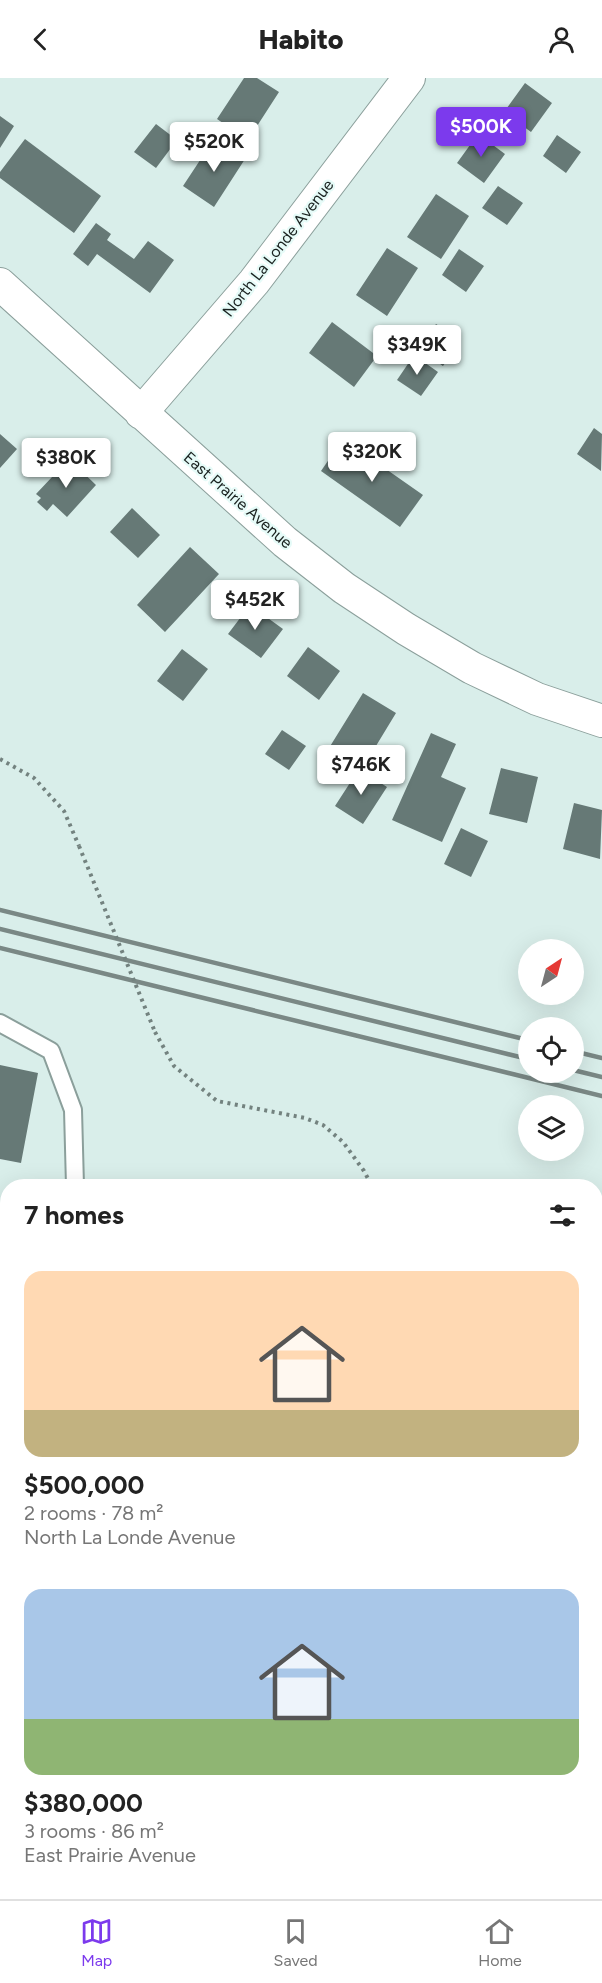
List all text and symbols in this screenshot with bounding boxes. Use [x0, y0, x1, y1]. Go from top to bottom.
icon: back [24, 23, 57, 56]
text: Habito [258, 23, 344, 56]
icon: person [545, 23, 578, 56]
pin: $500K [439, 107, 523, 158]
text: $500K [450, 114, 512, 138]
pin: $520K [172, 122, 256, 173]
text: $520K [184, 129, 244, 153]
street label: North La Londe Avenue [218, 175, 338, 320]
pin: $349K [375, 325, 459, 376]
text: $349K [387, 332, 447, 356]
pin: $320K [330, 432, 414, 483]
pin: $380K [24, 438, 108, 489]
text: $320K [342, 439, 402, 463]
text: $380K [36, 445, 96, 469]
street label: East Prairie Avenue [180, 448, 296, 552]
pin: $452K [213, 580, 297, 631]
text: $452K [225, 587, 285, 611]
pin: $746K [319, 745, 403, 796]
text: $746K [331, 752, 391, 776]
north arrow [518, 939, 584, 1005]
map controls [518, 939, 584, 1161]
button: locate [518, 1017, 584, 1083]
button: layers [518, 1095, 584, 1161]
text: 7 homes [24, 1199, 124, 1231]
icon: filters [546, 1199, 579, 1232]
icon: home [248, 1310, 356, 1418]
text: $500,000 [24, 1469, 144, 1501]
text: 2 rooms · 78 m² [24, 1501, 164, 1525]
text: North La Londe Avenue [24, 1525, 235, 1549]
icon: home [248, 1628, 356, 1736]
text: $380,000 [24, 1787, 143, 1819]
text: 3 rooms · 86 m² [24, 1819, 164, 1843]
text: East Prairie Avenue [24, 1843, 196, 1867]
tab: Map [80, 1915, 113, 1970]
tab: Saved [274, 1915, 318, 1970]
tab: Home [478, 1915, 522, 1970]

